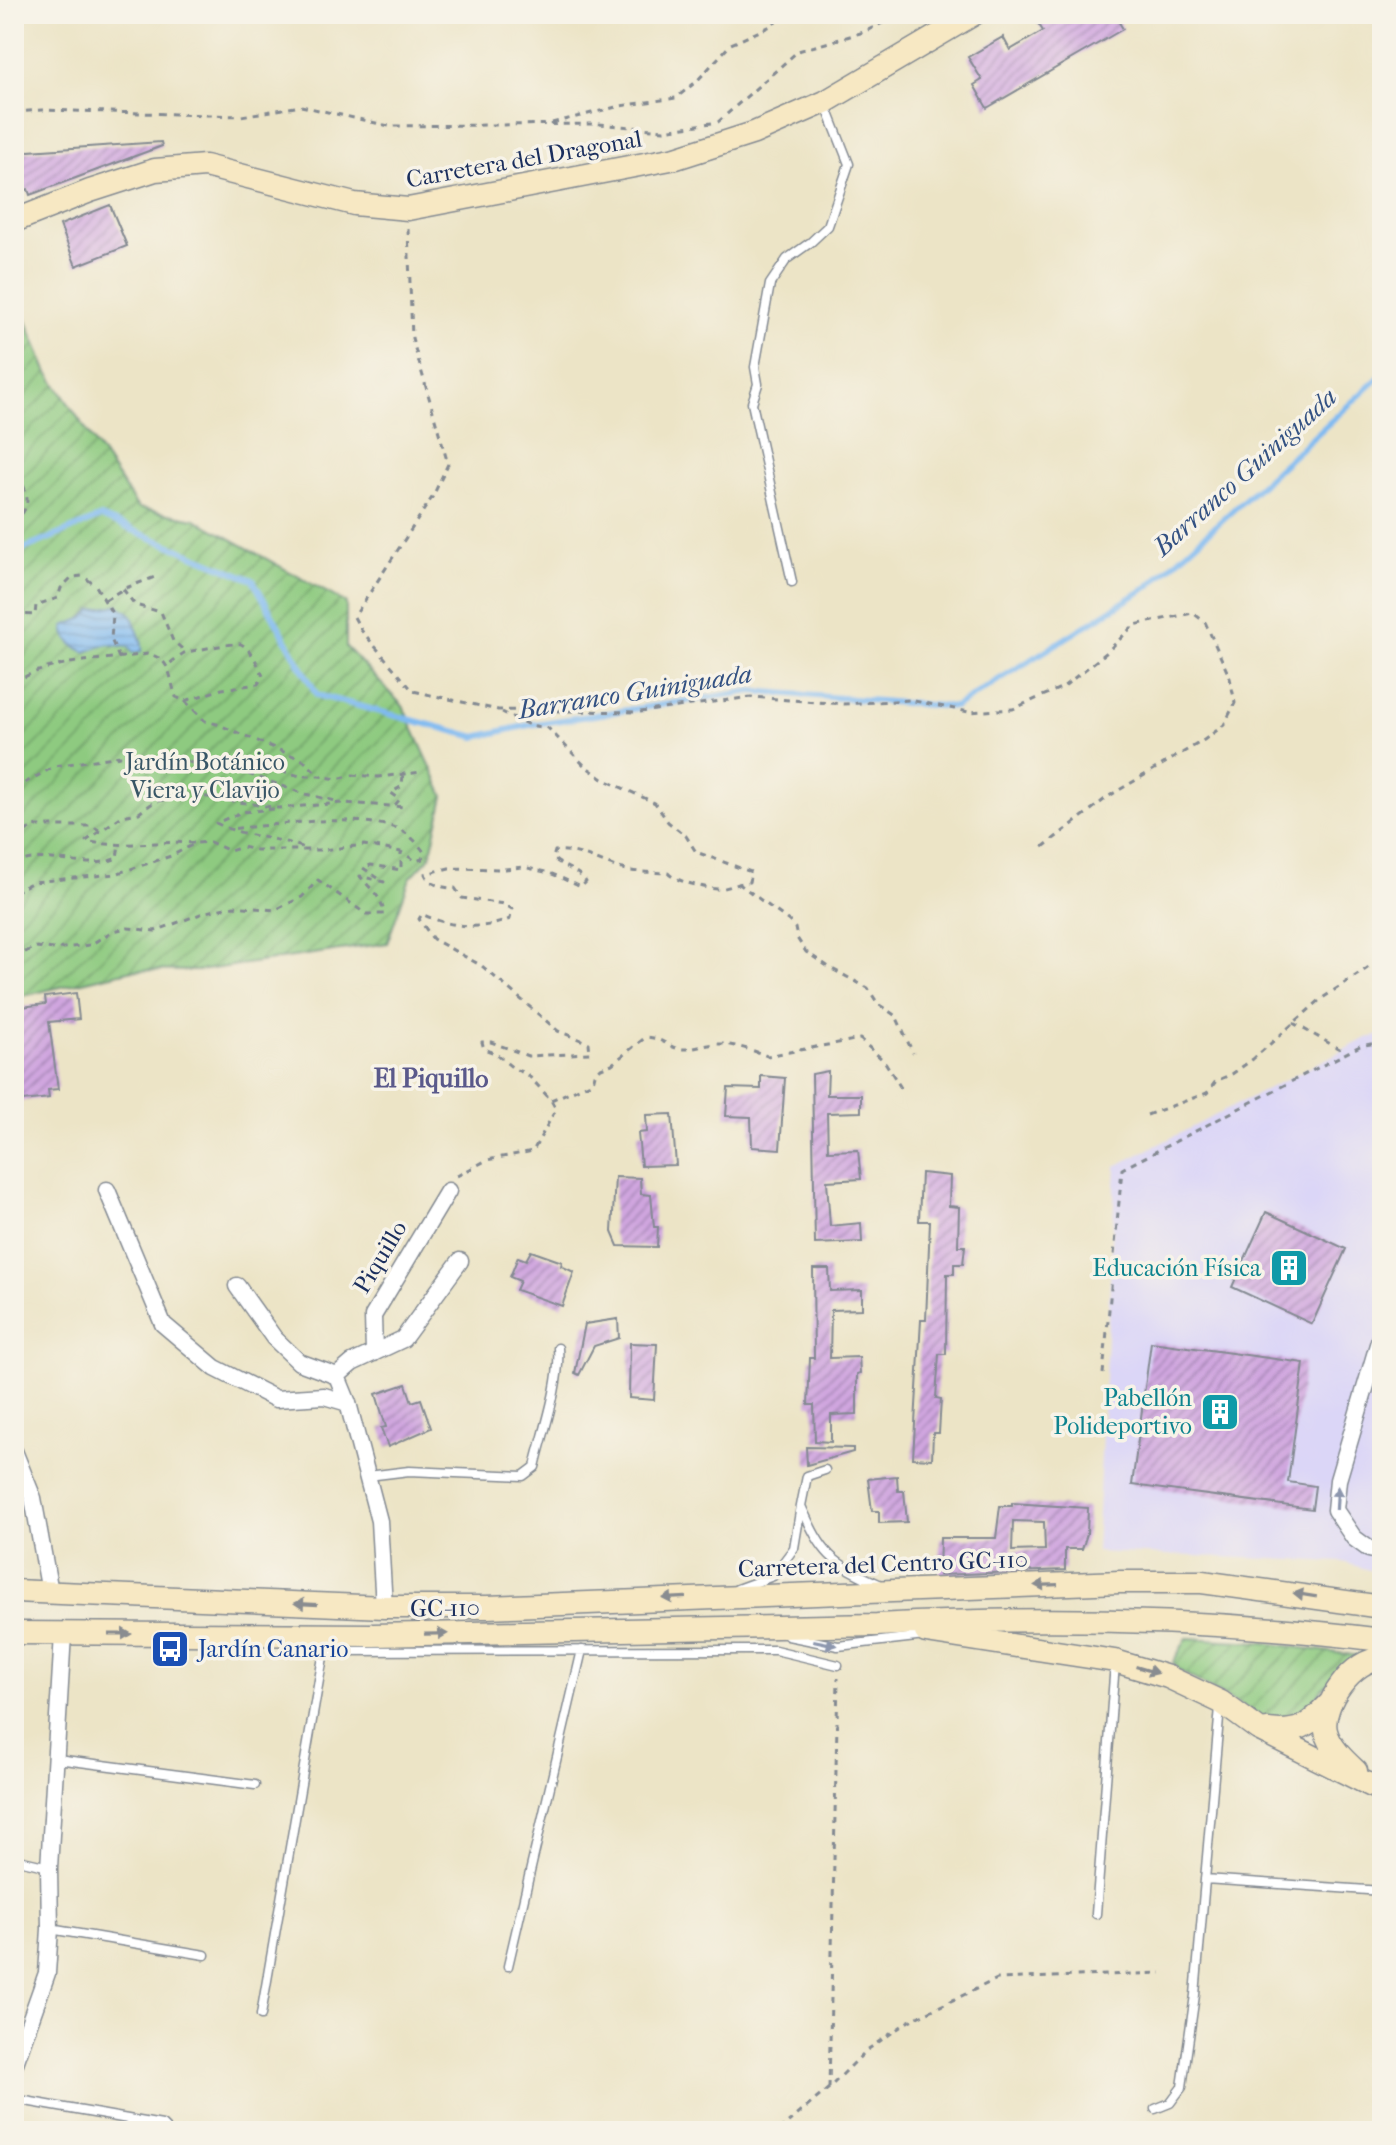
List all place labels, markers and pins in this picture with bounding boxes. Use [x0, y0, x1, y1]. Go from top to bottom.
building icon: Educación Física [1268, 1247, 1310, 1289]
place label: Educación Física [1092, 1254, 1262, 1282]
place label: Pabellón Polideportivo [1053, 1384, 1192, 1440]
building icon: Pabellón Polideportivo [1199, 1391, 1241, 1433]
bus stop icon: Jardín Canario [149, 1628, 191, 1670]
place label: Jardín Canario [196, 1635, 348, 1663]

